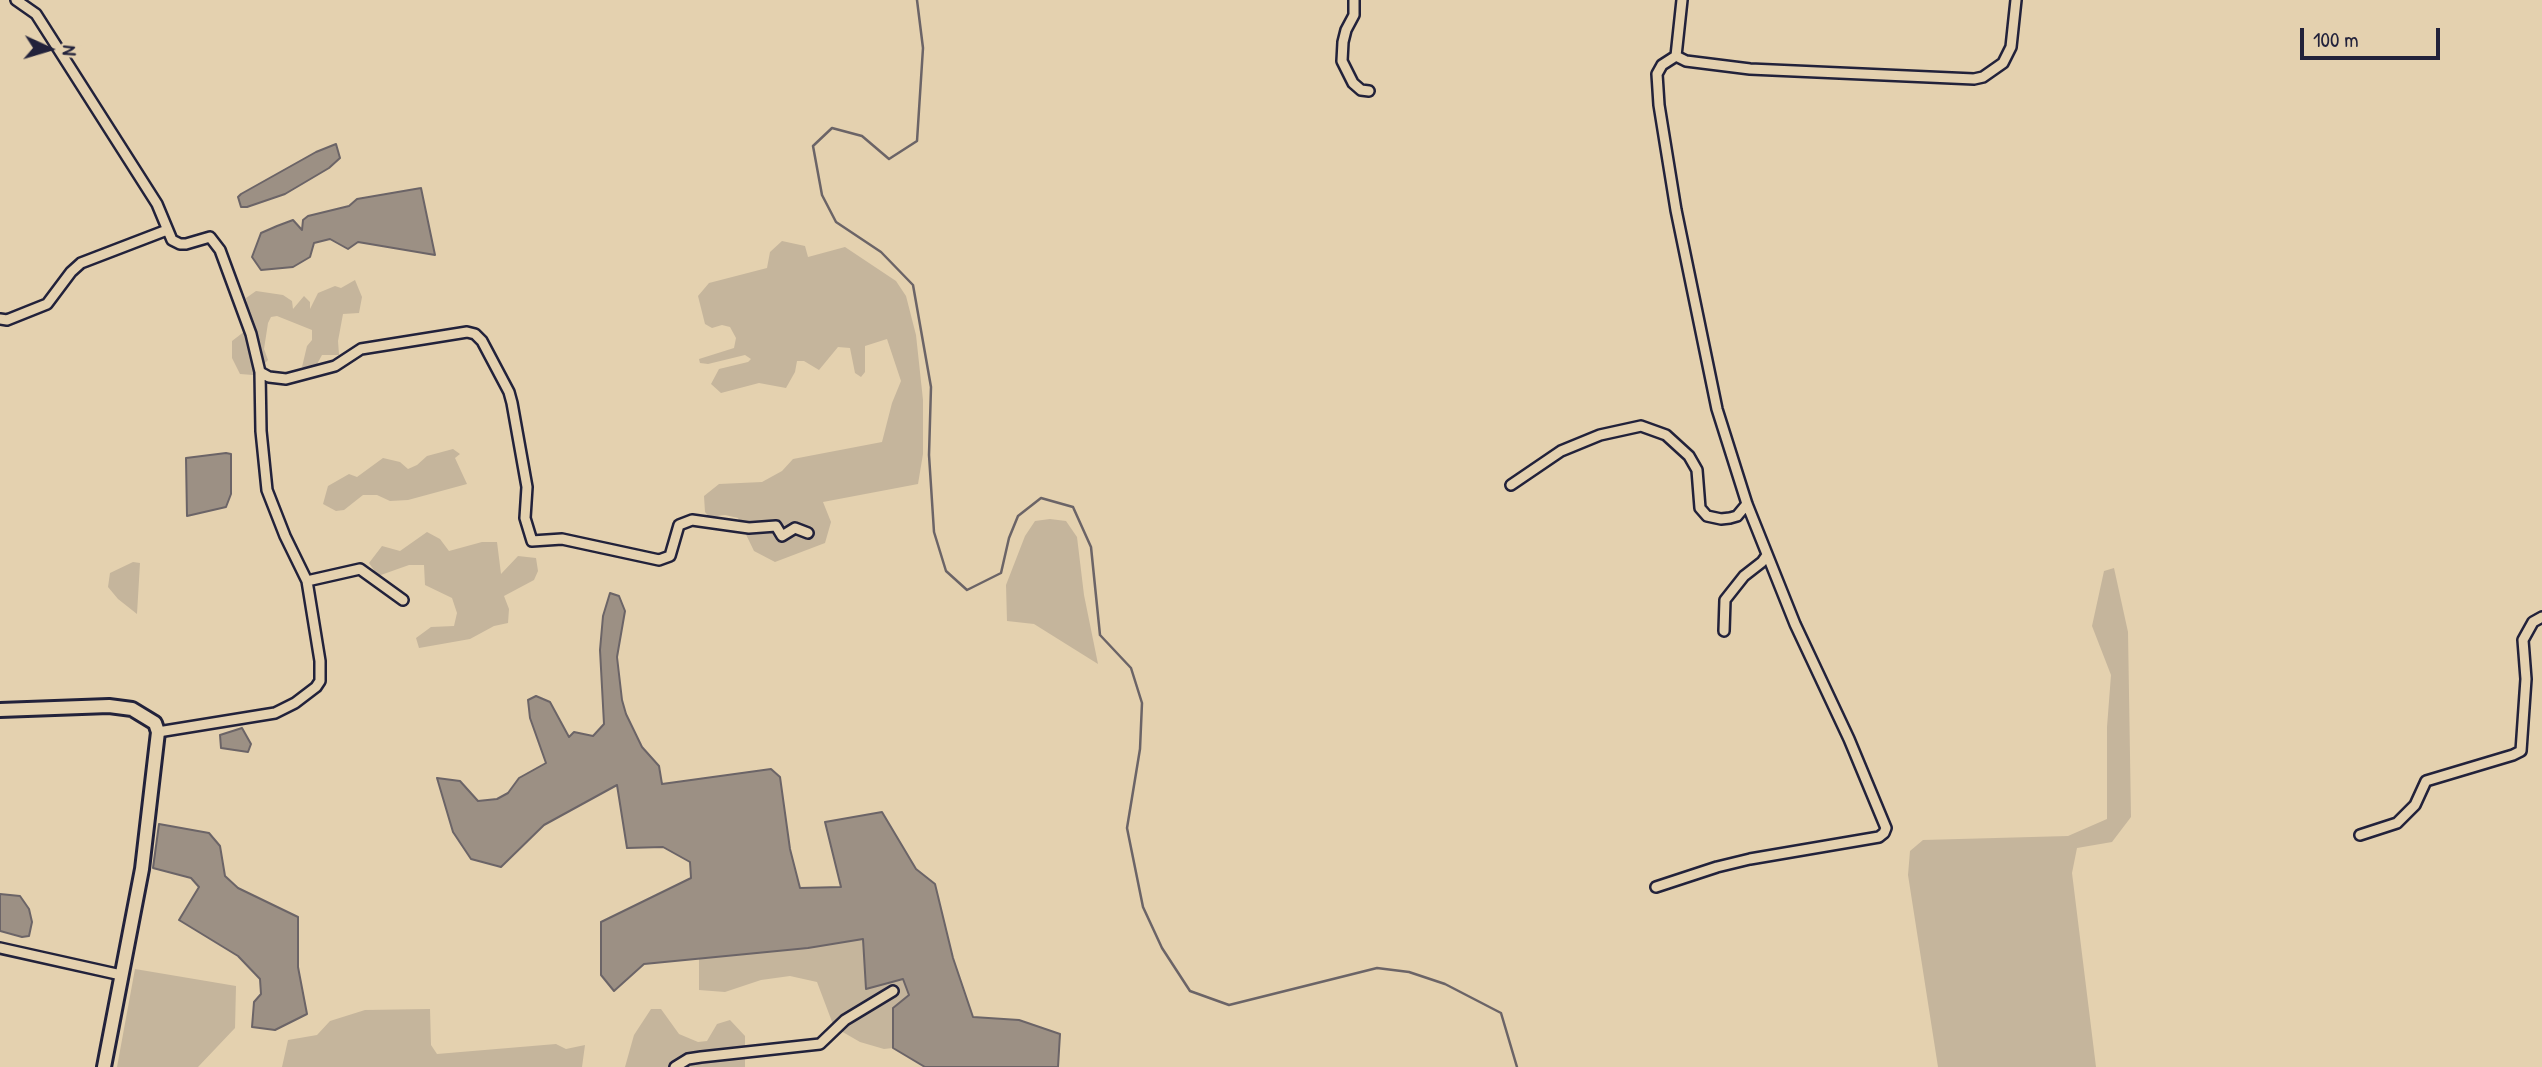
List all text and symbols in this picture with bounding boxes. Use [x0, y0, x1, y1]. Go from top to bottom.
north arrow [14, 14, 84, 84]
scale bar [2304, 14, 2444, 58]
text: 100 m [2313, 25, 2359, 54]
text: N [57, 45, 83, 56]

